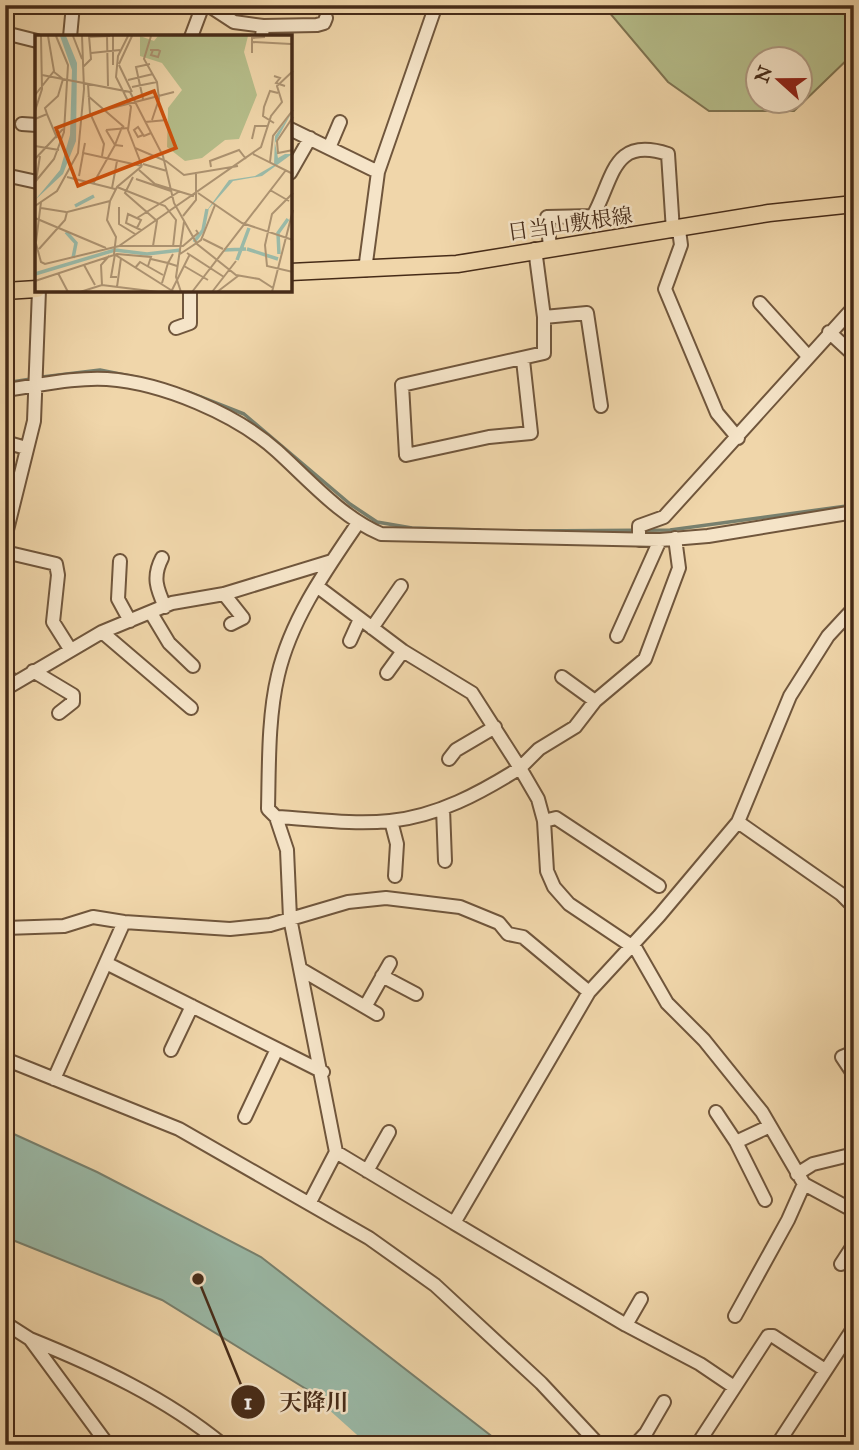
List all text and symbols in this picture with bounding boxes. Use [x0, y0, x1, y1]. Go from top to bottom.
inset map [35, 35, 292, 292]
north arrow [744, 46, 814, 116]
text: N [750, 62, 777, 86]
street label: 日当山敷根線 [506, 202, 634, 246]
callout: 天降川 [231, 1380, 363, 1424]
text: 天降川 [280, 1388, 349, 1416]
text: 1 [244, 1389, 252, 1415]

